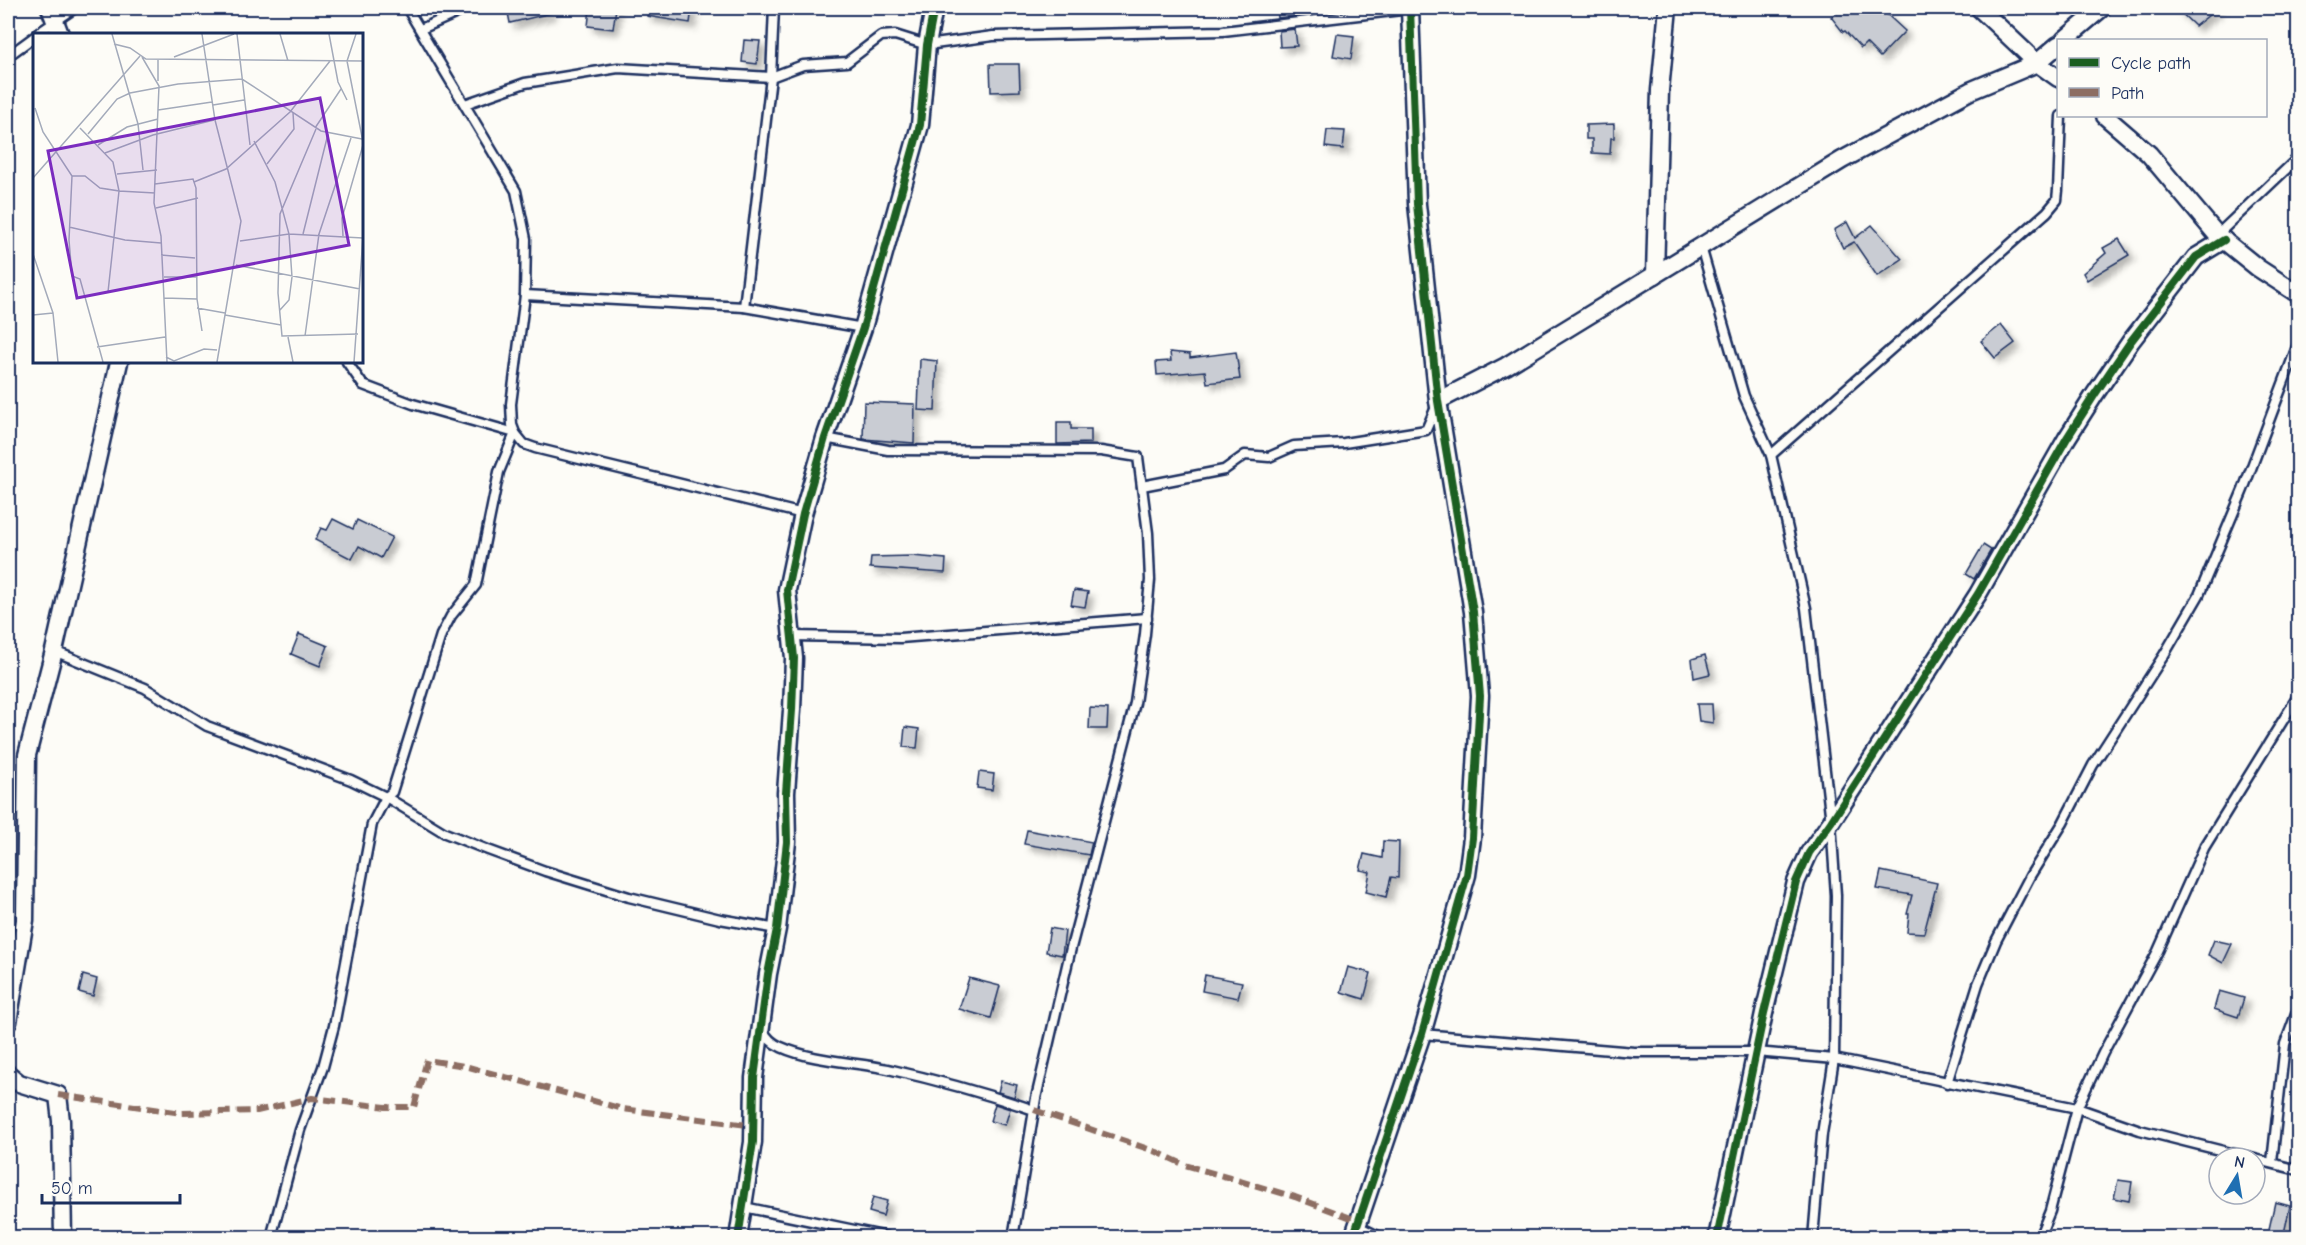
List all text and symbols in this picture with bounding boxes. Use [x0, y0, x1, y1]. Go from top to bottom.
inset map [33, 33, 363, 363]
legend [2057, 39, 2267, 117]
text: Cycle path [2111, 53, 2191, 74]
text: Path [2111, 83, 2144, 104]
north arrow [2207, 1146, 2267, 1206]
text: N [2233, 1152, 2247, 1172]
scale bar [42, 1167, 180, 1205]
text: 50 m [51, 1178, 93, 1199]

